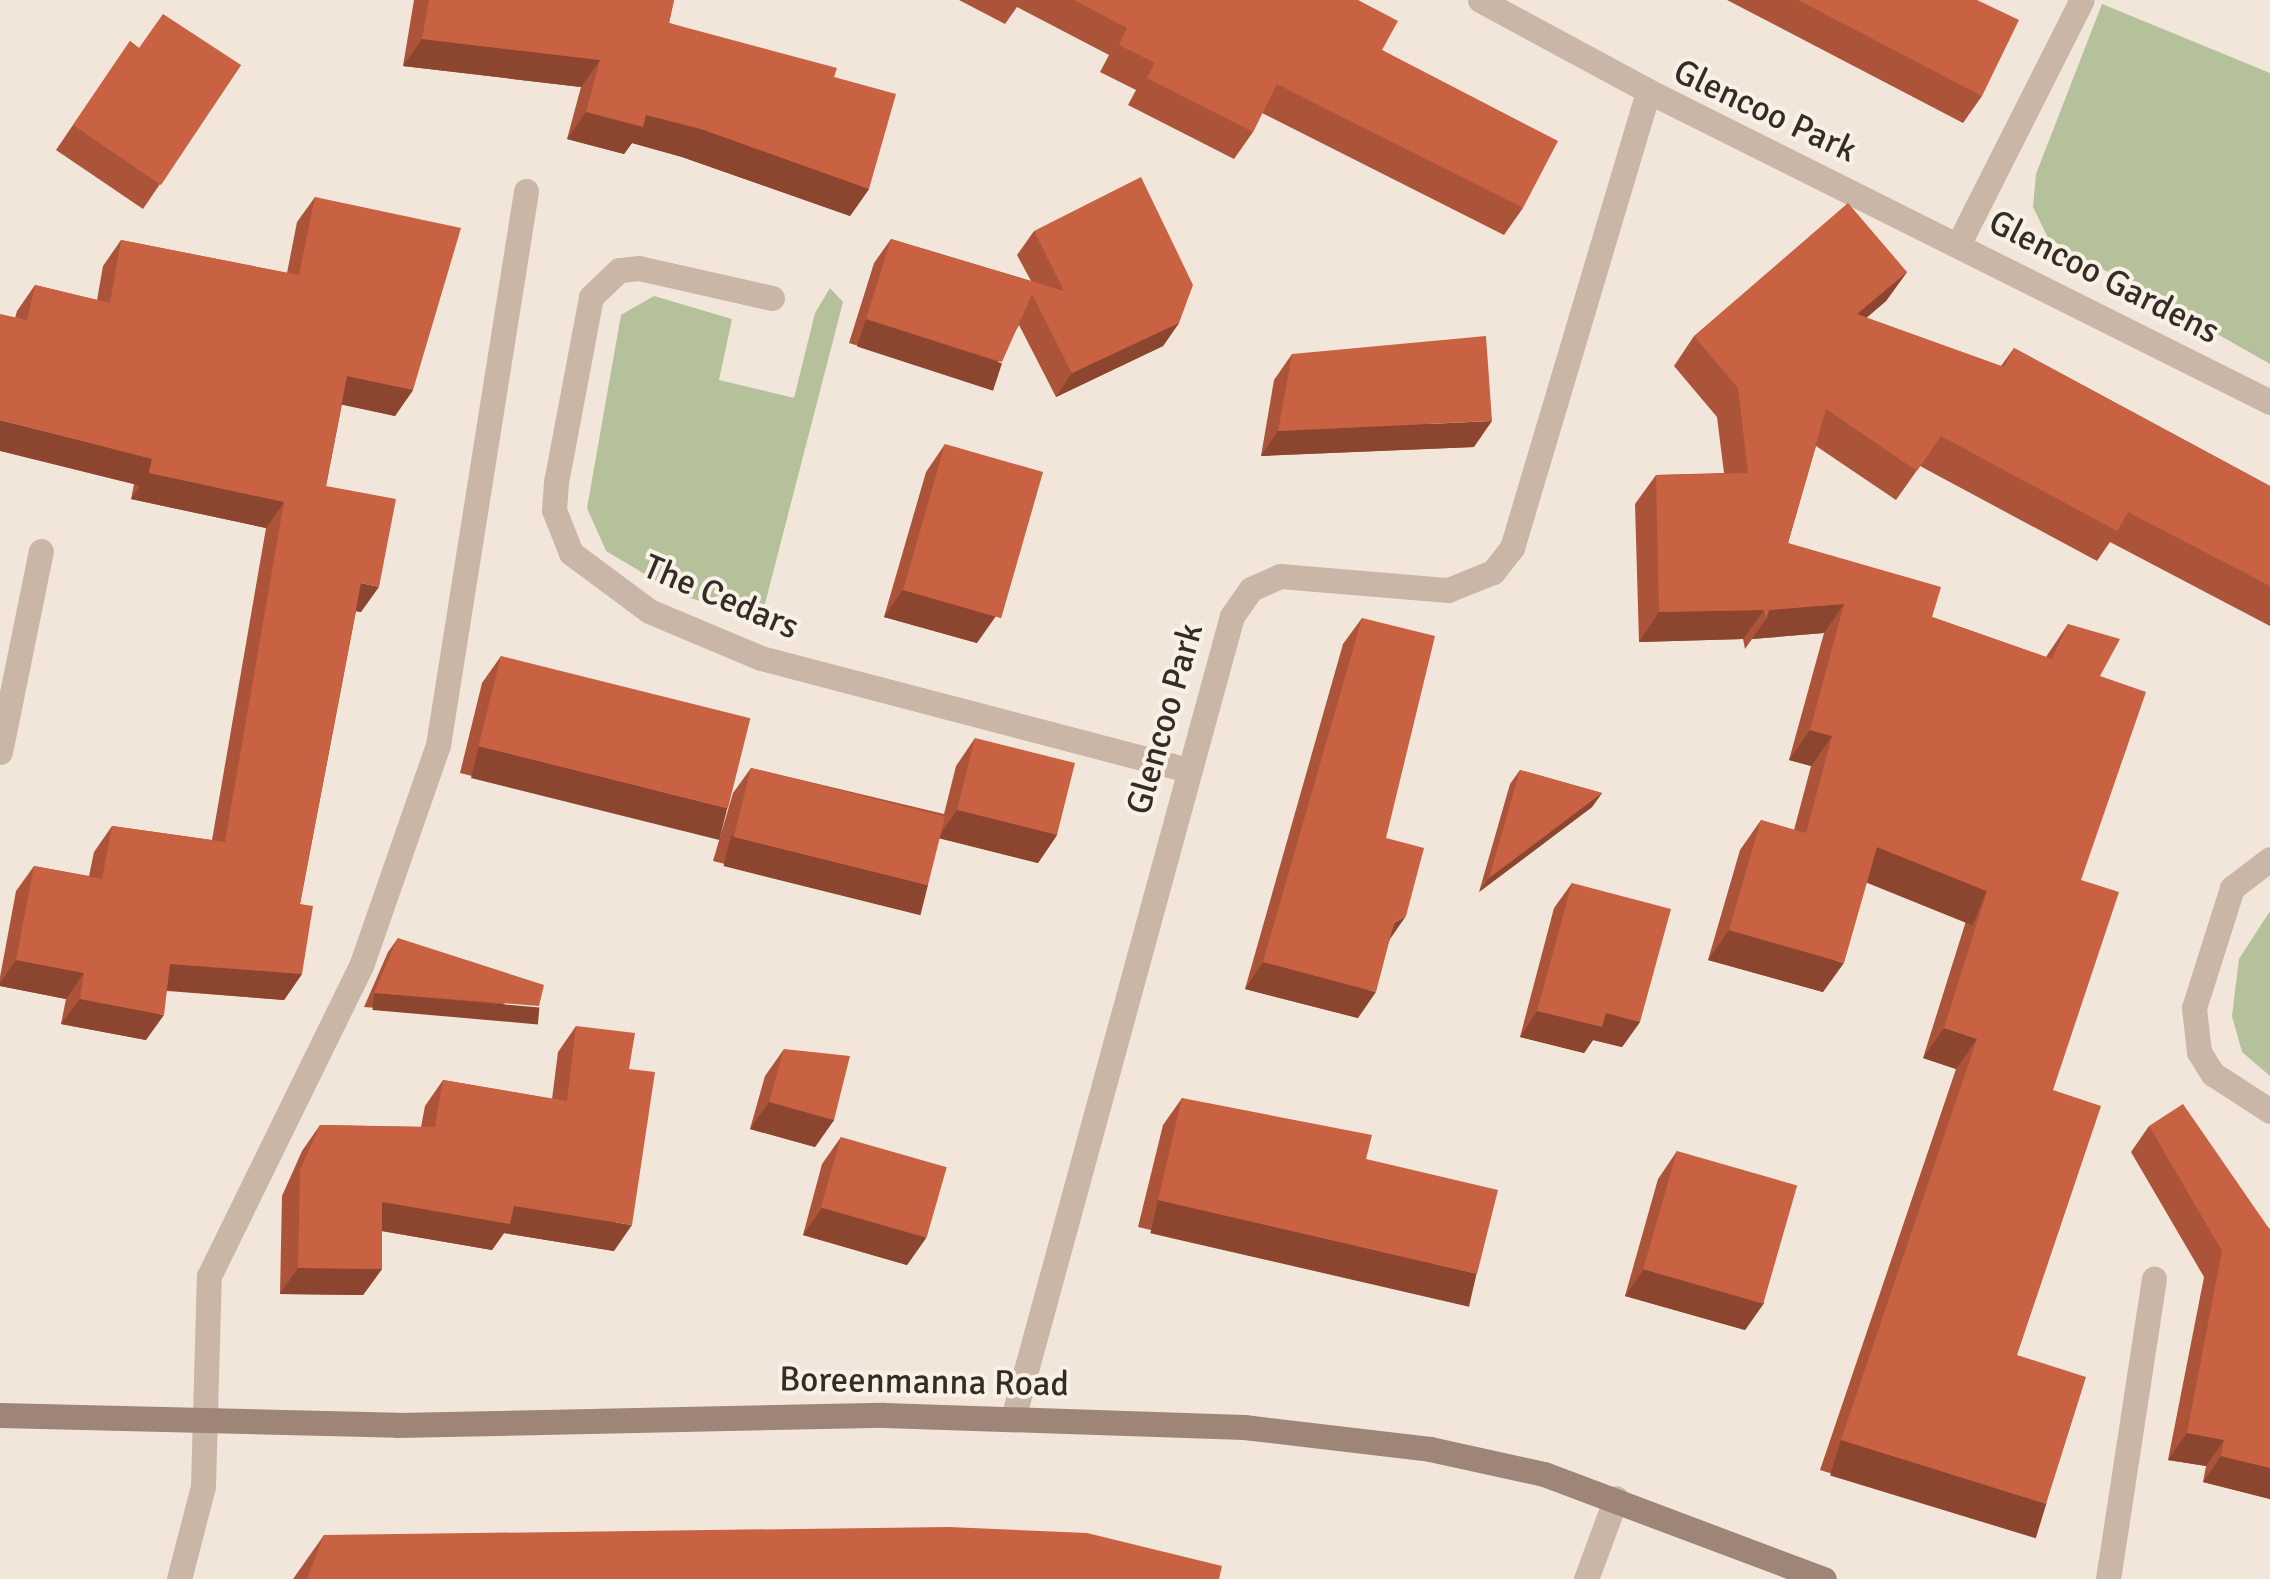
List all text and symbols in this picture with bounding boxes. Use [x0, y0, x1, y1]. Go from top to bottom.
street label: Glencoo Park [1667, 50, 1863, 172]
street label: Glencoo Gardens [1982, 201, 2226, 353]
street label: The Cedars [637, 546, 805, 648]
street label: Glencoo Park [1118, 619, 1212, 819]
street label: Boreenmanna Road [779, 1358, 1069, 1406]

